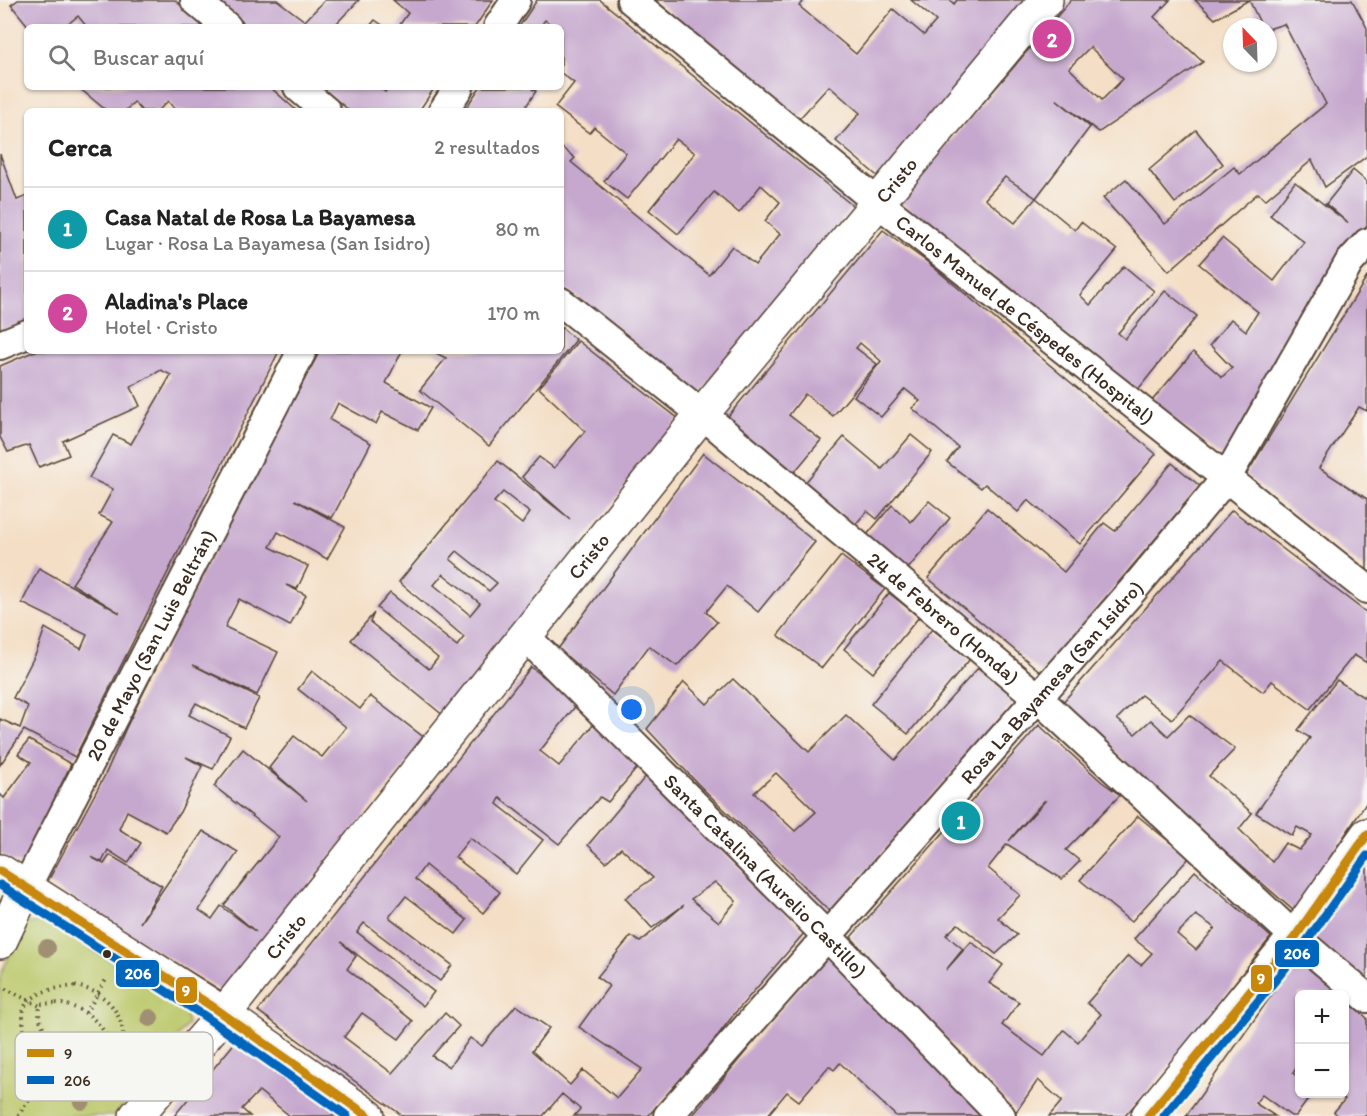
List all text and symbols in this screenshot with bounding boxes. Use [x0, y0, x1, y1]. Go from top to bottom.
pin: 2 [1032, 16, 1072, 62]
north arrow [1223, 18, 1277, 72]
search box [24, 24, 564, 90]
icon: search [45, 41, 78, 74]
text: Buscar aquí [93, 44, 204, 71]
text: Cerca [48, 131, 112, 163]
text: 2 resultados [434, 135, 540, 159]
street label: Cristo [870, 152, 922, 208]
text: Casa Natal de Rosa La Bayamesa [105, 204, 415, 231]
street label: Carlos Manuel de Céspedes (Hospital) [891, 209, 1159, 428]
text: 1 [63, 217, 72, 241]
text: 80 m [495, 217, 540, 241]
text: Lugar · Rosa La Bayamesa (San Isidro) [105, 231, 430, 255]
text: Aladina's Place [105, 288, 248, 315]
text: 2 [62, 301, 73, 325]
text: 170 m [487, 301, 540, 325]
text: Hotel · Cristo [105, 315, 218, 339]
street label: 20 de Mayo (San Luis Beltrán) [81, 526, 220, 765]
street label: Cristo [563, 528, 614, 584]
street label: 24 de Febrero (Honda) [862, 547, 1024, 689]
street label: Rosa La Bayamesa (San Isidro) [955, 576, 1148, 789]
your location [617, 695, 646, 724]
street label: Santa Catalina (Aurelio Castillo) [659, 769, 872, 982]
pin: 1 [942, 798, 980, 844]
street label: Cristo [260, 908, 312, 964]
line badge: 206 [1274, 939, 1320, 968]
text: 206 [1284, 944, 1311, 963]
unlabelled marker [101, 948, 113, 960]
line badge: 206 [115, 959, 160, 988]
text: 206 [125, 964, 152, 983]
line badge: 9 [1250, 964, 1273, 993]
text: 9 [1257, 969, 1265, 988]
line badge: 9 [175, 976, 198, 1004]
text: 9 [182, 981, 190, 1000]
map controls [1295, 990, 1349, 1098]
button: + [1295, 990, 1349, 1044]
legend [15, 1032, 213, 1101]
text: 9 [64, 1044, 72, 1063]
button: − [1295, 1044, 1349, 1098]
text: 206 [64, 1071, 91, 1090]

